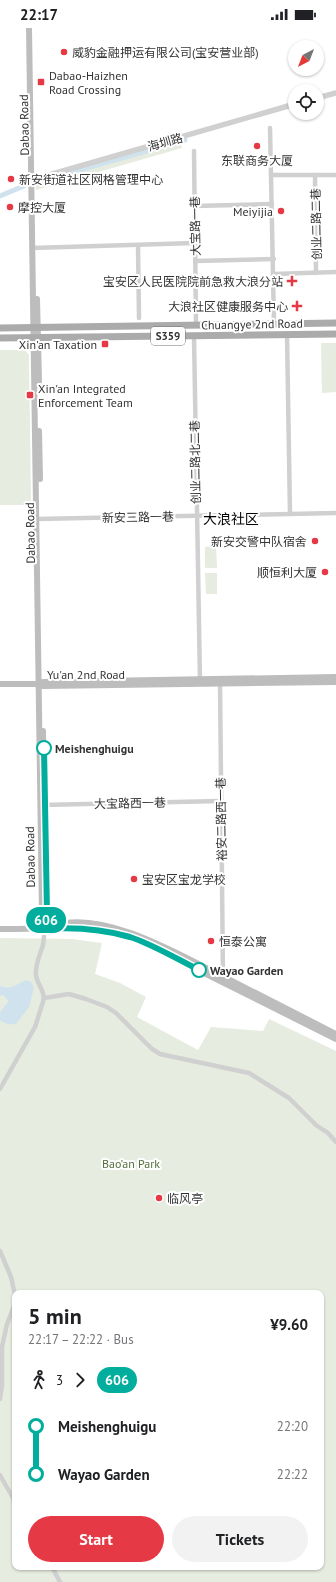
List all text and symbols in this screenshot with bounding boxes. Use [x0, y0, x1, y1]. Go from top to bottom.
text: 22:17 [20, 5, 58, 24]
north arrow [288, 40, 324, 76]
map controls [288, 40, 324, 120]
place label: 威豹金融押运有限公司(宝安营业部) [72, 45, 259, 60]
marker: 威豹金融押运有限公司(宝安营业部) [59, 47, 69, 57]
place label: Dabao-Haizhen Road Crossing [49, 68, 128, 97]
marker: Dabao-Haizhen Road Crossing [36, 77, 46, 87]
button: locate [288, 84, 324, 120]
street label: Dabao Road [16, 94, 32, 156]
street label: 海圳路 [146, 130, 184, 154]
marker: 东联商务大厦 [252, 141, 262, 151]
place label: 东联商务大厦 [221, 153, 293, 168]
place label: 新安街道社区网格管理中心 [19, 172, 163, 187]
marker: 新安街道社区网格管理中心 [6, 174, 16, 184]
street label: 创业二路二巷 [308, 188, 324, 260]
street label: 大宝路一巷 [187, 196, 203, 256]
place label: 摩控大厦 [18, 200, 66, 215]
marker: 摩控大厦 [5, 202, 15, 212]
place label: Meiyijia [233, 204, 273, 219]
marker: Meiyijia [276, 206, 286, 216]
place label: 宝安区人民医院院前急救大浪分站 [103, 274, 283, 289]
marker: 宝安区人民医院院前急救大浪分站 [286, 275, 298, 287]
place label: 大浪社区健康服务中心 [168, 299, 288, 314]
marker: 大浪社区健康服务中心 [291, 300, 303, 312]
street label: Chuangye 2nd Road [201, 316, 303, 332]
road number: S359 [151, 327, 185, 345]
place label: Xin'an Taxation [19, 337, 97, 352]
marker: Xin'an Taxation [100, 339, 110, 349]
place label: Xin'an Integrated Enforcement Team [38, 381, 133, 410]
marker: Xin'an Integrated Enforcement Team [25, 390, 35, 400]
street label: 创业二路北二巷 [187, 420, 203, 504]
street label: Dabao Road [22, 502, 38, 564]
street label: 新安三路一巷 [102, 509, 174, 525]
district label: 大浪社区 [203, 510, 259, 528]
place label: 新安交警中队宿舍 [211, 534, 307, 549]
marker: 新安交警中队宿舍 [310, 536, 320, 546]
place label: 顺恒利大厦 [257, 565, 317, 580]
marker: 顺恒利大厦 [320, 567, 330, 577]
street label: Yu'an 2nd Road [47, 667, 125, 682]
marker: Meishenghuigu [36, 740, 52, 756]
place label: Meishenghuigu [55, 741, 134, 756]
street label: 裕安二路西一巷 [213, 777, 229, 861]
street label: 大宝路西一巷 [94, 795, 166, 811]
street label: Dabao Road [22, 826, 38, 888]
place label: 宝安区宝龙学校 [142, 872, 226, 887]
marker: 宝安区宝龙学校 [129, 874, 139, 884]
line badge: 606 [23, 907, 69, 933]
text: 606 [34, 911, 58, 929]
place label: 恒泰公寓 [219, 934, 267, 949]
marker: 恒泰公寓 [206, 936, 216, 946]
marker: Wayao Garden [191, 962, 207, 978]
place label: Wayao Garden [210, 963, 283, 978]
park label: Bao’an Park [102, 1156, 160, 1171]
place label: 临风亭 [167, 1191, 203, 1206]
marker: 临风亭 [154, 1193, 164, 1203]
text: 5 min [28, 1302, 82, 1330]
text: ¥9.60 [270, 1315, 308, 1334]
text: 22:17 – 22:22 · Bus [28, 1331, 134, 1348]
icon: walk [28, 1369, 50, 1391]
icon: forward [69, 1369, 91, 1391]
text: 606 [105, 1371, 129, 1389]
text: 3 [56, 1372, 63, 1389]
text: Meishenghuigu [58, 1417, 156, 1436]
text: 22:20 [277, 1418, 308, 1435]
text: Wayao Garden [58, 1465, 150, 1484]
text: 22:22 [277, 1466, 308, 1483]
button: Start [28, 1516, 164, 1562]
button: Tickets [172, 1516, 308, 1562]

